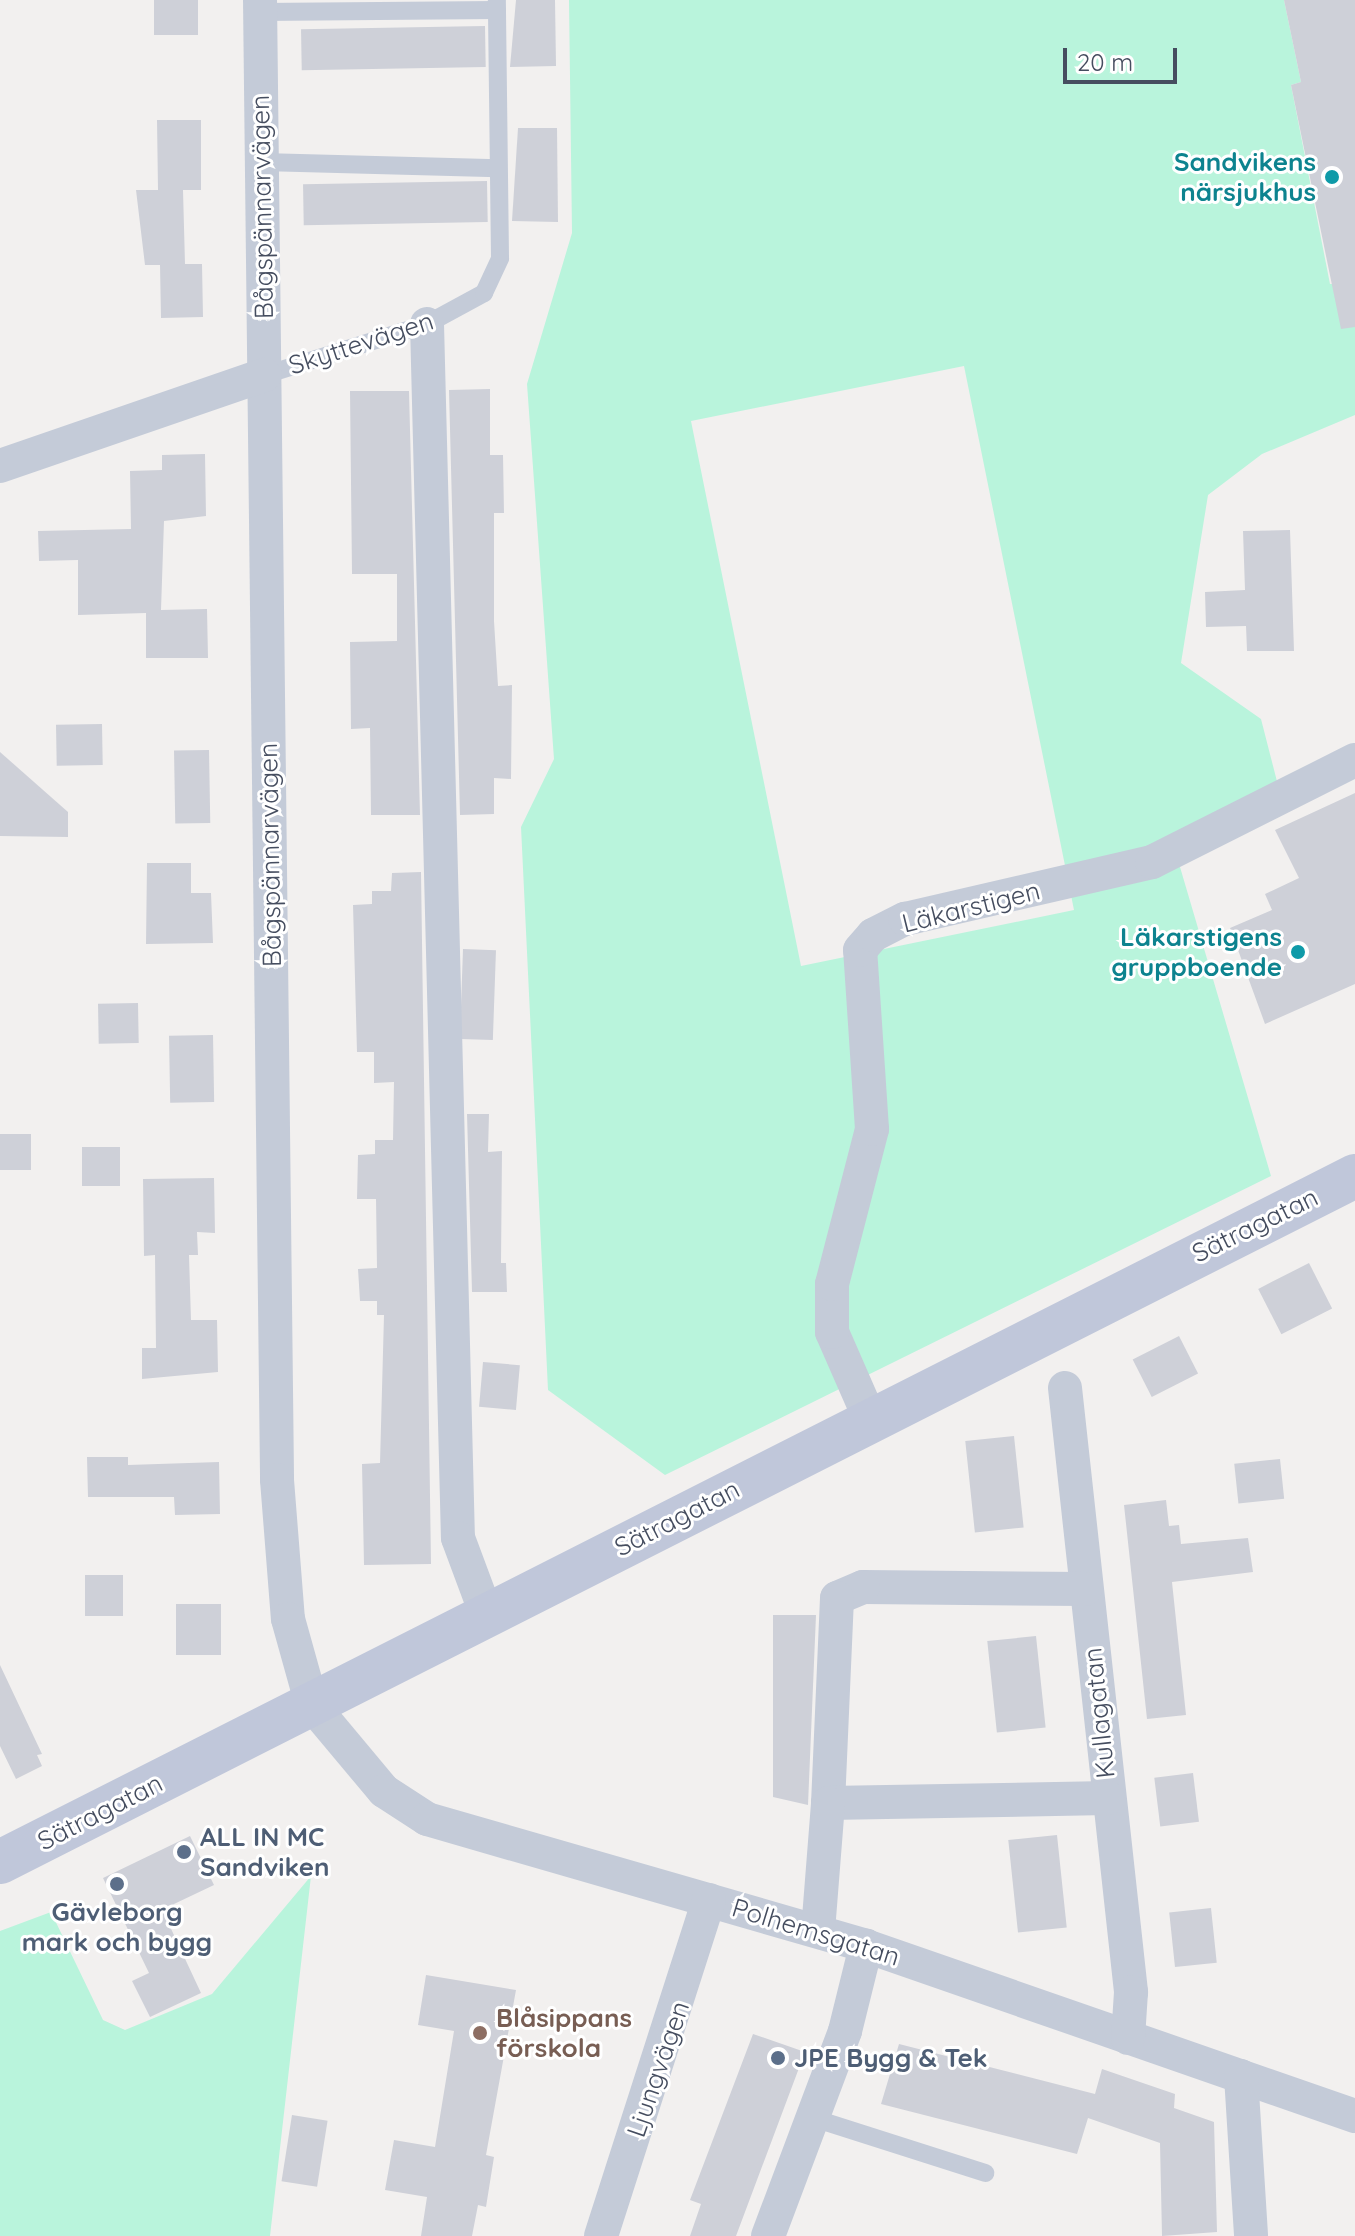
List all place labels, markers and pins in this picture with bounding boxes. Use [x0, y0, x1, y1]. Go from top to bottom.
place label: Sandvikens närsjukhus [1174, 146, 1316, 208]
marker: Sandvikens närsjukhus [1323, 168, 1341, 186]
place label: Läkarstigens gruppboende [1111, 921, 1282, 982]
marker: Läkarstigens gruppboende [1289, 943, 1307, 961]
place label: ALL IN MC Sandviken [200, 1821, 329, 1882]
marker: ALL IN MC Sandviken [175, 1843, 193, 1861]
marker: Gävleborg mark och bygg [108, 1875, 126, 1893]
place label: Gävleborg mark och bygg [22, 1896, 212, 1958]
place label: Blåsippans förskola [496, 2002, 632, 2064]
marker: Blåsippans förskola [471, 2024, 489, 2042]
place label: JPE Bygg & Tek [794, 2042, 988, 2074]
marker: JPE Bygg & Tek [769, 2049, 787, 2067]

